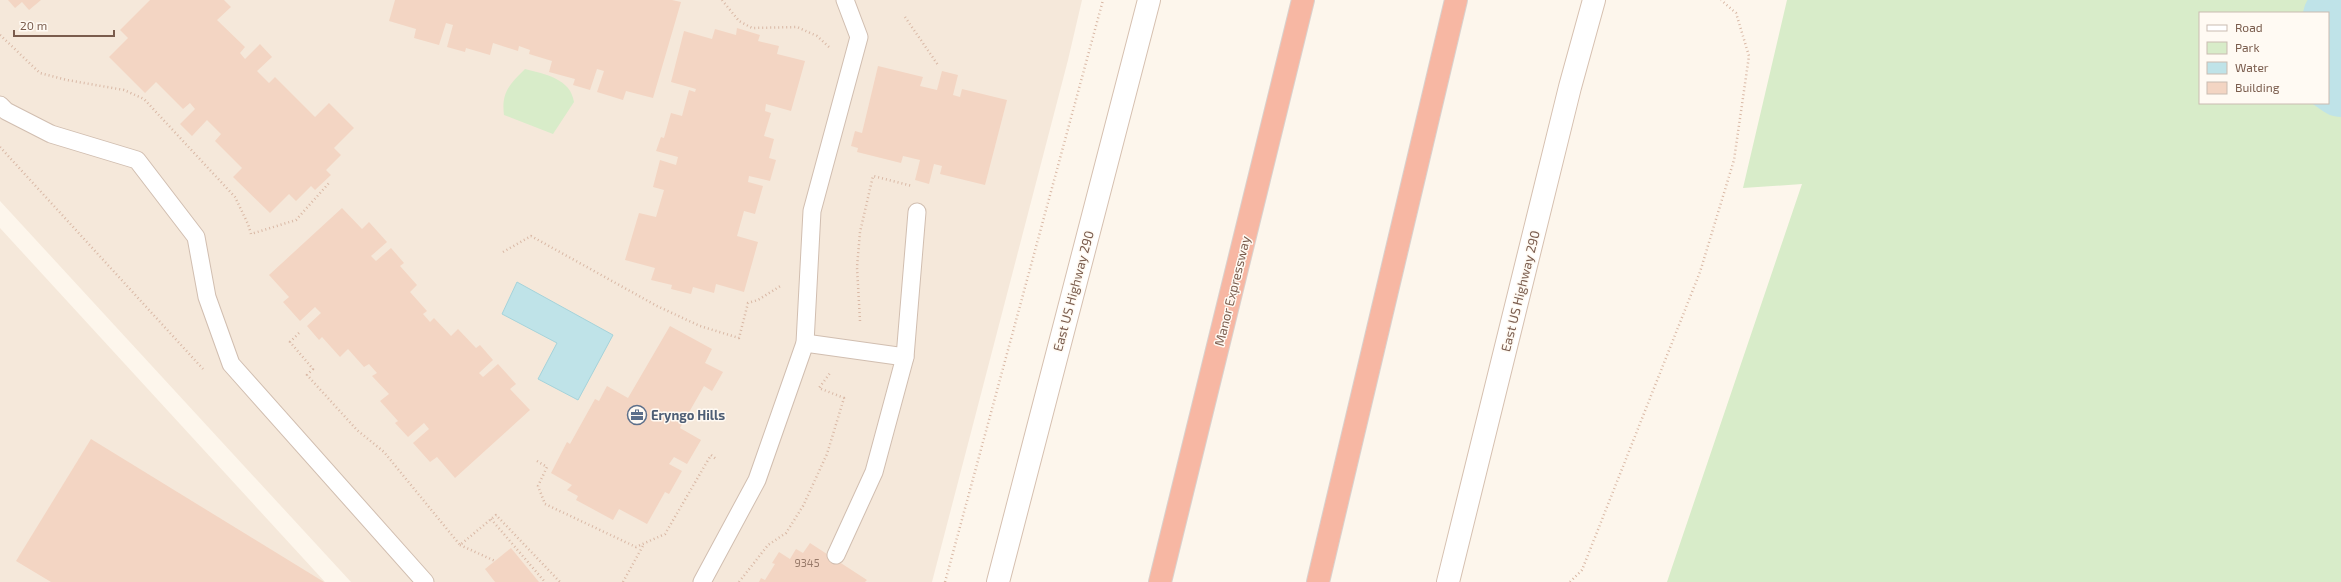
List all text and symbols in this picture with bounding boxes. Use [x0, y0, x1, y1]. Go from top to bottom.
scale bar [14, 12, 114, 38]
legend [2199, 12, 2329, 104]
text: 20 m [20, 18, 47, 32]
text: Road [2235, 20, 2263, 34]
text: Park [2235, 40, 2260, 54]
text: Water [2235, 60, 2269, 74]
text: Building [2235, 80, 2280, 94]
street label: East US Highway 290 [1049, 229, 1097, 353]
street label: East US Highway 290 [1497, 229, 1543, 353]
street label: Manor Expressway [1211, 234, 1253, 348]
office icon: Eryngo Hills [626, 404, 648, 426]
place label: Eryngo Hills [651, 407, 725, 423]
house number: 9345 [794, 556, 820, 569]

